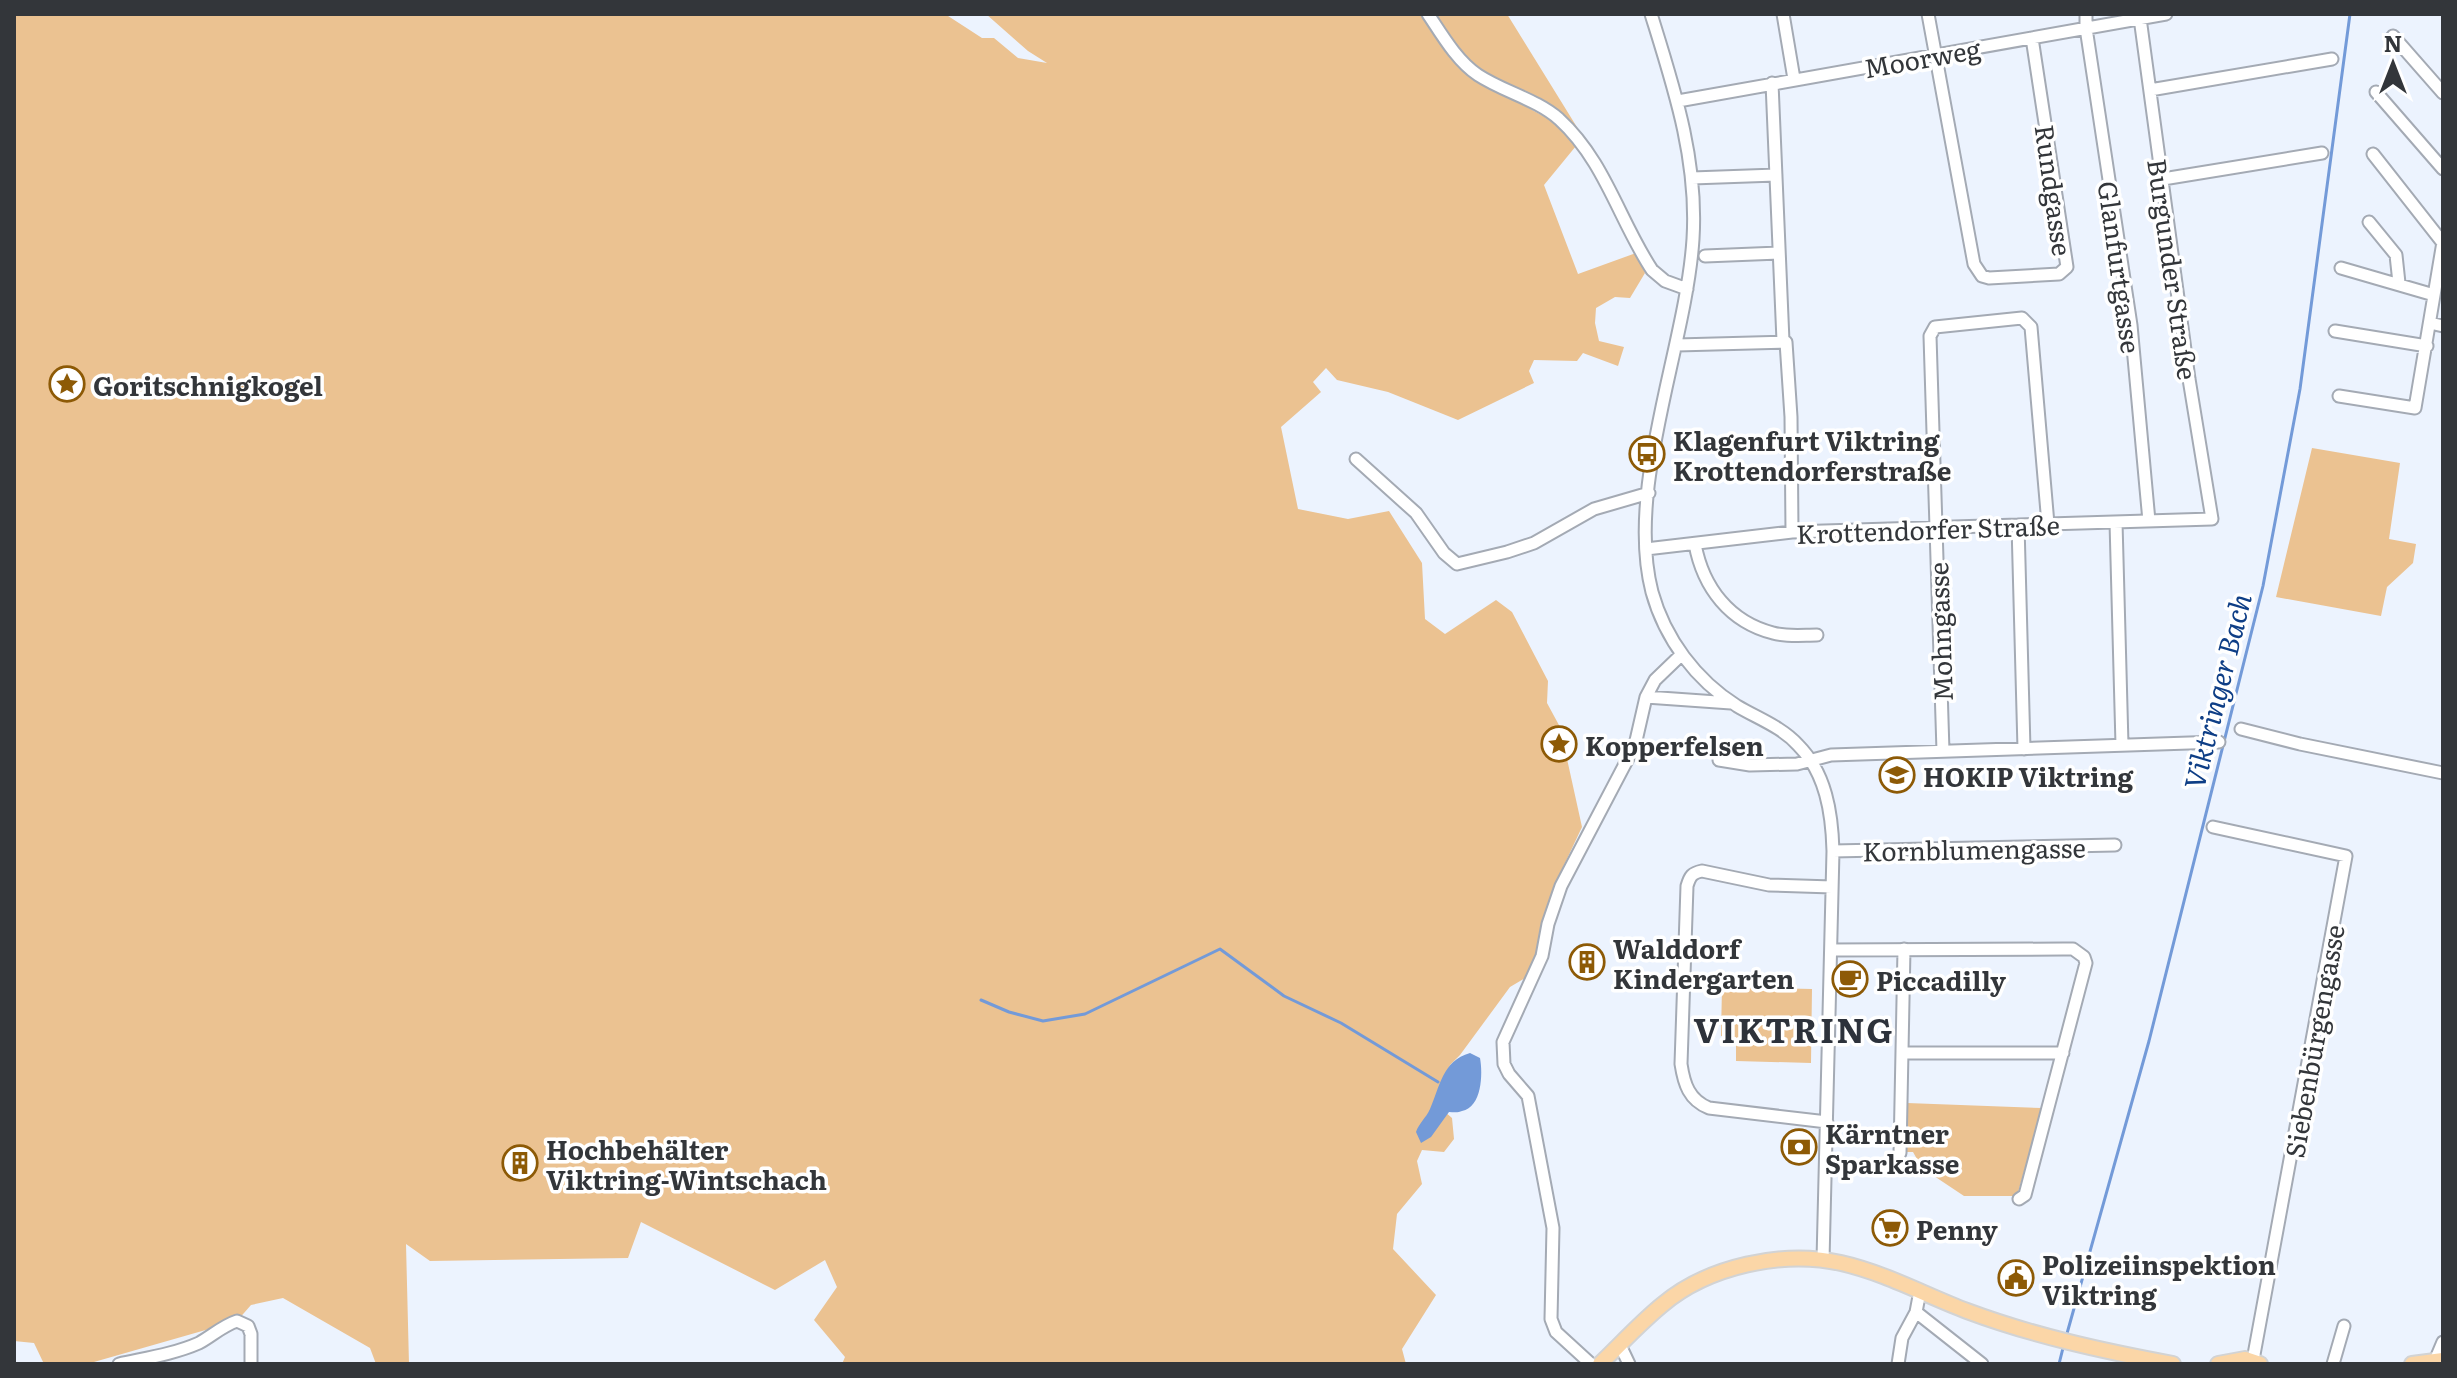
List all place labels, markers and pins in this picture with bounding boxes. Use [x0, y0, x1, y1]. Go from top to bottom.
place icon: Goritschnigkogel [48, 365, 86, 403]
place label: Goritschnigkogel [93, 365, 323, 404]
place label: Klagenfurt Viktring Krottendorferstraße [1673, 420, 1951, 489]
bus stop icon: Klagenfurt Viktring Krottendorferstraße [1628, 435, 1666, 473]
place icon: Kopperfelsen [1540, 725, 1578, 763]
place label: Kopperfelsen [1585, 725, 1764, 764]
school or university icon: HOKIP Viktring [1878, 756, 1916, 794]
place label: HOKIP Viktring [1923, 756, 2133, 795]
place label: Walddorf Kindergarten [1613, 928, 1794, 997]
building icon: Walddorf Kindergarten [1568, 943, 1606, 981]
cafe icon: Piccadilly [1831, 960, 1869, 998]
place label: Piccadilly [1876, 960, 2006, 999]
place label: Kärntner Sparkasse [1825, 1113, 1959, 1182]
bank icon: Kärntner Sparkasse [1780, 1128, 1818, 1166]
place label: Hochbehälter Viktring-Wintschach [546, 1129, 827, 1198]
building icon: Hochbehälter Viktring-Wintschach [501, 1144, 539, 1182]
supermarket icon: Penny [1871, 1209, 1909, 1247]
place label: Penny [1916, 1209, 1998, 1248]
place label: Polizeiinspektion Viktring [2042, 1244, 2276, 1313]
public building icon: Polizeiinspektion Viktring [1997, 1259, 2035, 1297]

